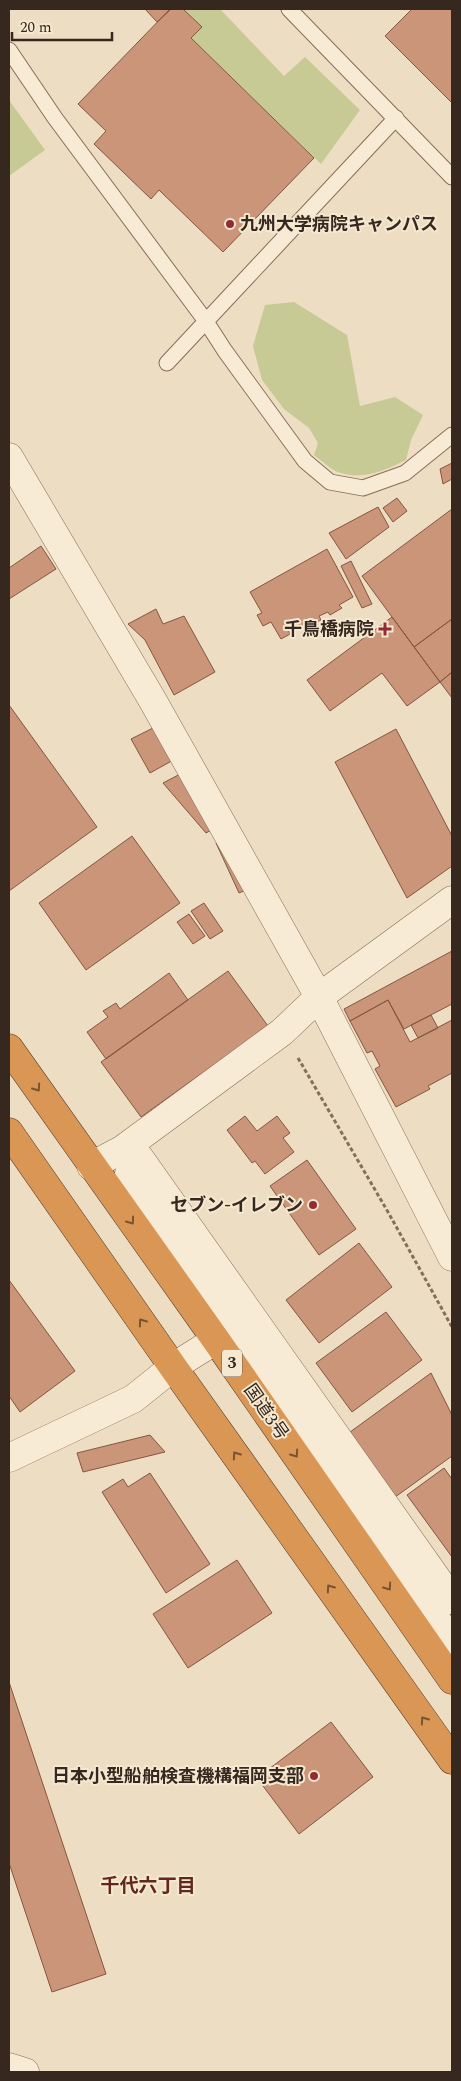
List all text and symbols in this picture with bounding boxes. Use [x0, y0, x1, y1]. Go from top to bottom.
scale bar [12, 10, 112, 42]
text: 20 m [20, 16, 52, 39]
place label: 九州大学病院キャンパス [240, 211, 438, 238]
marker: 九州大学病院キャンパス [224, 218, 236, 230]
place label: 千鳥橋病院 [284, 616, 374, 643]
marker: 千鳥橋病院 [378, 622, 392, 636]
one-way arrow [31, 1082, 40, 1092]
place label: セブン-イレブン [170, 1192, 303, 1219]
marker: セブン-イレブン [307, 1199, 319, 1211]
one-way arrow [125, 1215, 134, 1225]
one-way arrow [139, 1319, 148, 1328]
road number: 3 [222, 1350, 242, 1376]
street label: 国道3号 [237, 1378, 295, 1446]
one-way arrow [289, 1448, 298, 1458]
one-way arrow [233, 1451, 242, 1461]
one-way arrow [382, 1581, 391, 1591]
one-way arrow [327, 1584, 336, 1593]
one-way arrow [421, 1716, 430, 1726]
place label: 日本小型船舶検査機構福岡支部 [52, 1763, 304, 1790]
marker: 日本小型船舶検査機構福岡支部 [308, 1770, 320, 1782]
district label: 千代六丁目 [100, 1872, 196, 1901]

